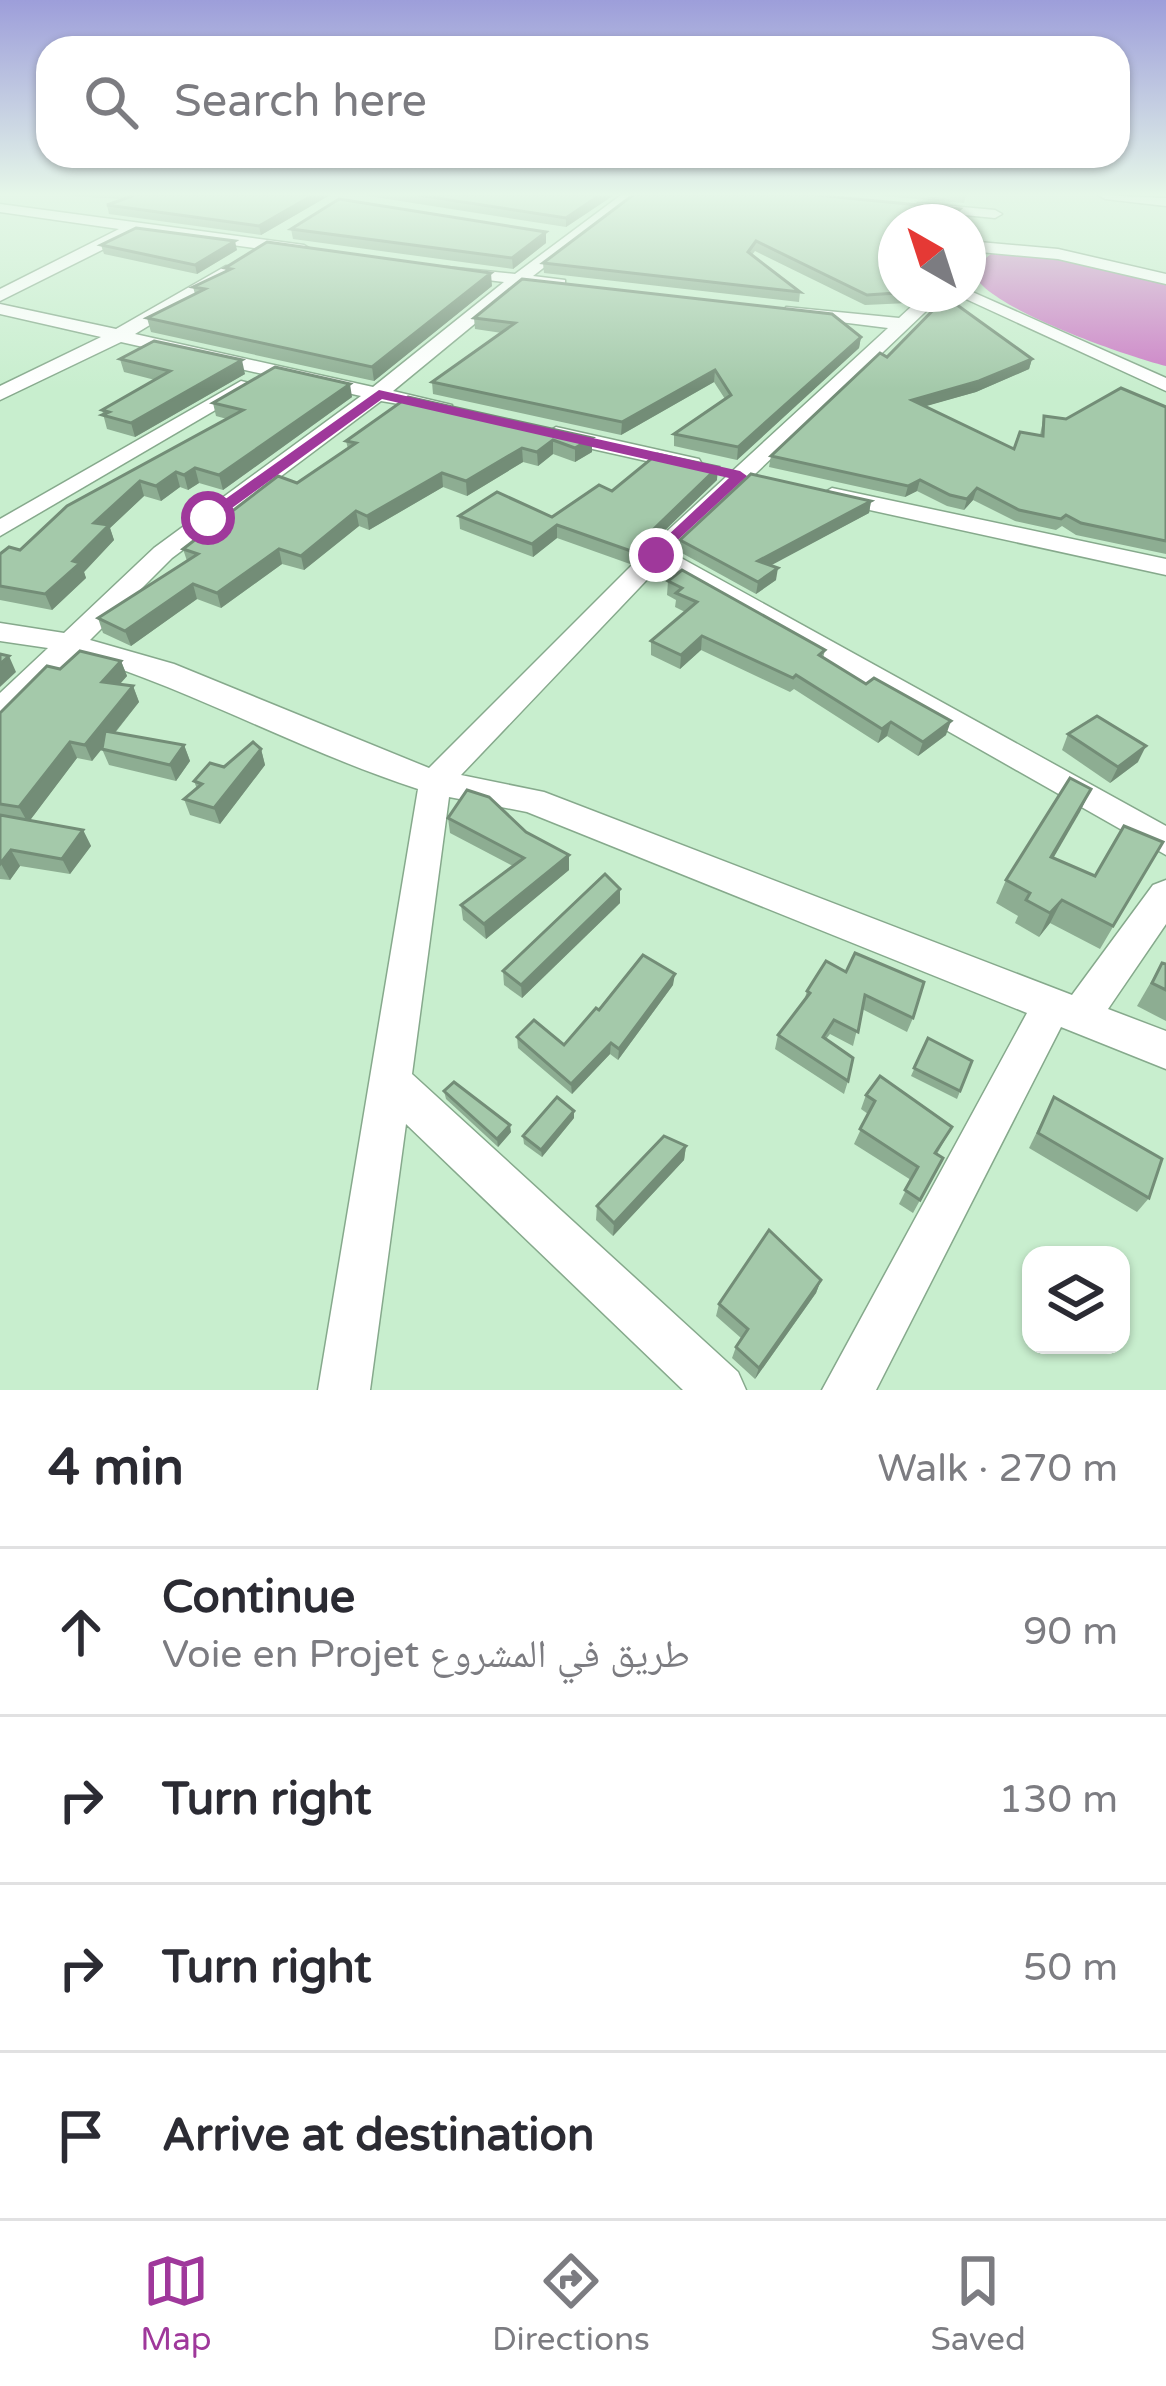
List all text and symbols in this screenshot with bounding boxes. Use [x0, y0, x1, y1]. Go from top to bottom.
search box [36, 36, 1130, 168]
icon: search [78, 69, 144, 135]
text: Search here [174, 75, 427, 129]
north arrow [878, 204, 986, 312]
route start [181, 491, 235, 545]
route end [629, 528, 683, 582]
map controls [1022, 1246, 1130, 1354]
button: layers [1022, 1246, 1130, 1354]
text: 4 min [48, 1437, 184, 1499]
text: Walk · 270 m [877, 1445, 1118, 1492]
text: Continue [162, 1571, 355, 1625]
icon: ahead [48, 1599, 114, 1665]
text: 90 m [1023, 1608, 1118, 1655]
text: Voie en Projet طريق في المشروع [162, 1631, 690, 1678]
icon: right [48, 1767, 114, 1833]
text: Turn right [162, 1773, 371, 1827]
text: 130 m [999, 1776, 1118, 1823]
icon: right [48, 1935, 114, 2001]
text: Turn right [162, 1941, 371, 1995]
text: 50 m [1023, 1944, 1118, 1991]
icon: arrive [48, 2103, 114, 2169]
text: Arrive at destination [162, 2109, 594, 2163]
tab: Map [140, 2248, 212, 2359]
tab: Directions [492, 2248, 650, 2359]
tab: Saved [930, 2248, 1026, 2359]

